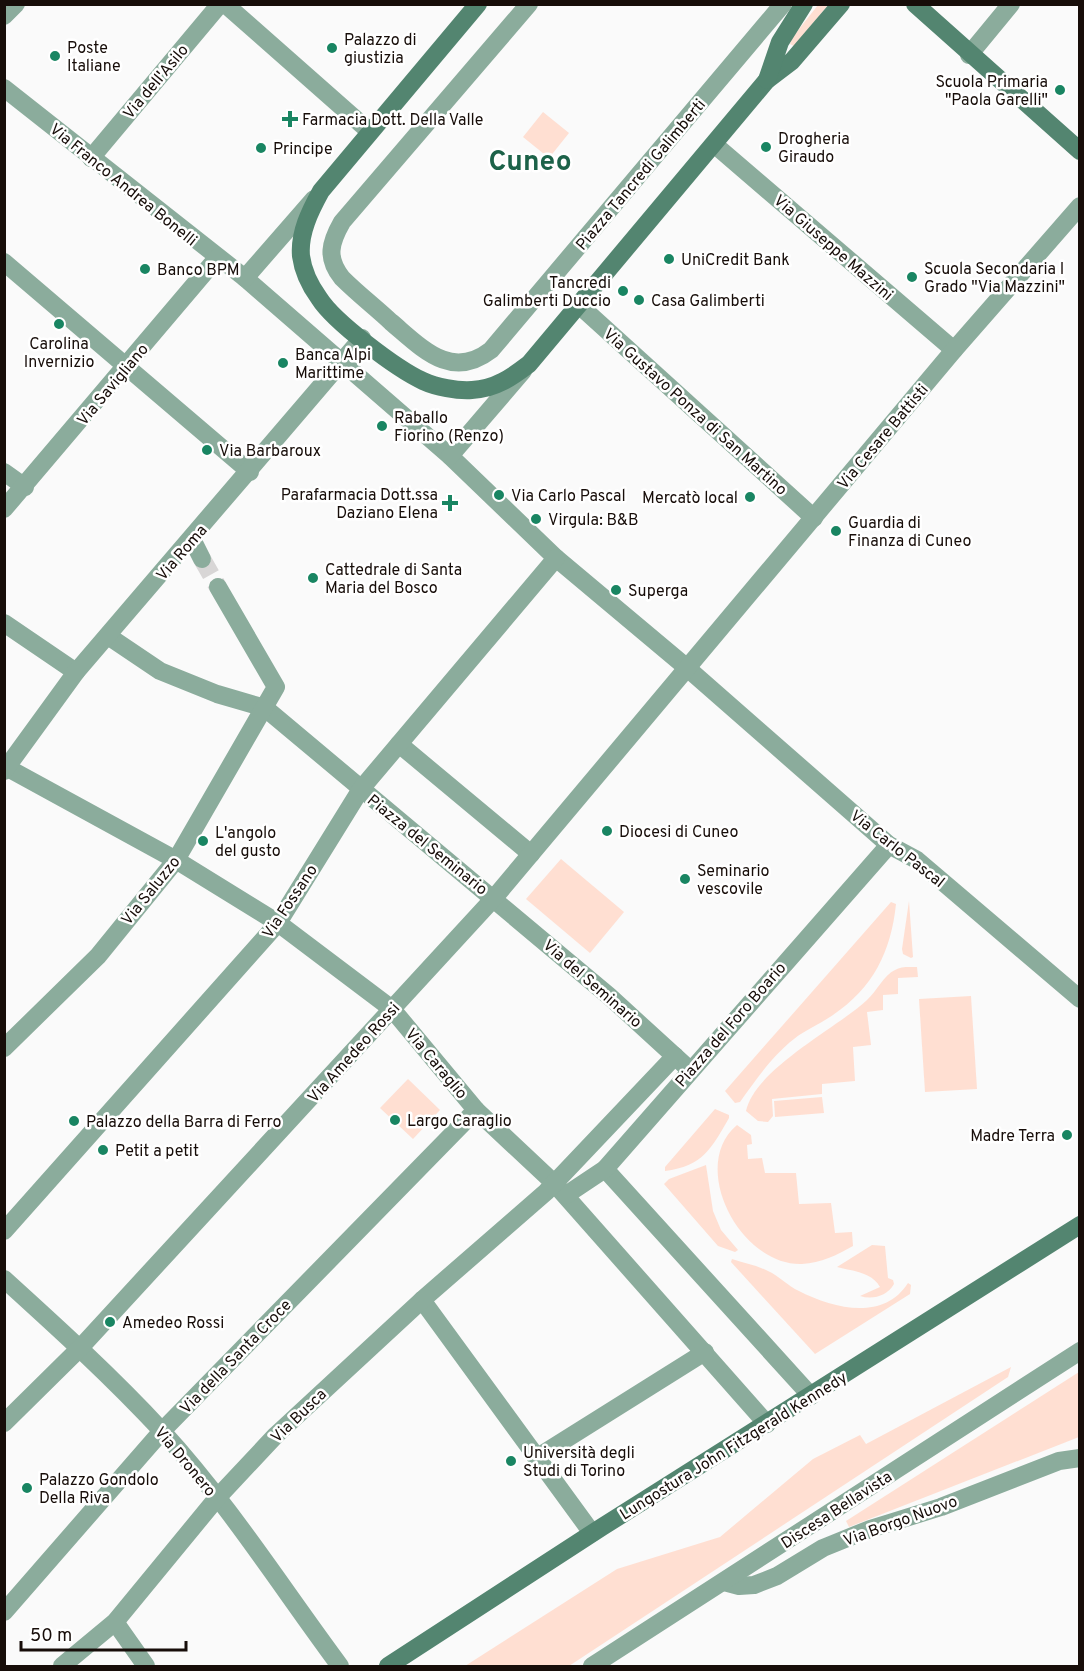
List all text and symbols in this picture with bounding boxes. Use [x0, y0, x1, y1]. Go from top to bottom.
place label: Palazzo di giustizia [344, 31, 417, 69]
place label: Poste Italiane [67, 39, 121, 77]
street label: Via dell'Asilo [119, 41, 194, 124]
marker: Palazzo di giustizia [325, 41, 339, 55]
marker: Poste Italiane [48, 49, 62, 63]
place label: Scuola Primaria "Paola Garelli" [935, 73, 1048, 111]
marker: Scuola Primaria "Paola Garelli" [1053, 83, 1067, 97]
street label: Piazza Tancredi Galimberti [572, 96, 711, 255]
place label: Farmacia Dott. Della Valle [302, 111, 483, 131]
marker: Farmacia Dott. Della Valle [283, 112, 297, 126]
street label: Via Franco Andrea Bonelli [45, 120, 200, 251]
place label: Drogheria Giraudo [778, 130, 850, 168]
place label: Principe [273, 140, 333, 160]
marker: Drogheria Giraudo [759, 140, 773, 154]
marker: Principe [254, 141, 268, 155]
district label: Cuneo [488, 145, 572, 181]
street label: Via Giuseppe Mazzini [769, 191, 896, 306]
place label: UniCredit Bank [681, 251, 790, 271]
marker: UniCredit Bank [662, 252, 676, 266]
place label: Scuola Secondaria I Grado "Via Mazzini" [924, 260, 1065, 298]
place label: Banco BPM [157, 261, 240, 281]
marker: Banco BPM [138, 262, 152, 276]
marker: Scuola Secondaria I Grado "Via Mazzini" [905, 270, 919, 284]
place label: Tancredi Galimberti Duccio [483, 274, 611, 312]
marker: Tancredi Galimberti Duccio [616, 284, 630, 298]
place label: Casa Galimberti [651, 292, 765, 312]
marker: Casa Galimberti [632, 293, 646, 307]
marker: Carolina Invernizio [52, 317, 66, 331]
street label: Via Gustavo Ponza di San Martino [599, 325, 791, 500]
place label: Carolina Invernizio [24, 335, 94, 373]
street label: Via Savigliano [73, 340, 154, 430]
place label: Banca Alpi Marittime [295, 346, 371, 384]
marker: Banca Alpi Marittime [276, 356, 290, 370]
street label: Via Cesare Battisti [834, 381, 933, 494]
place label: Raballo Fiorino (Renzo) [394, 409, 504, 447]
marker: Raballo Fiorino (Renzo) [375, 419, 389, 433]
place label: Via Barbaroux [219, 442, 321, 462]
marker: Via Barbaroux [200, 443, 214, 457]
place label: Parafarmacia Dott.ssa Daziano Elena [281, 486, 438, 524]
place label: Via Carlo Pascal [511, 487, 626, 507]
marker: Via Carlo Pascal [492, 488, 506, 502]
place label: Mercatò local [642, 489, 738, 509]
marker: Mercatò local [743, 490, 757, 504]
marker: Parafarmacia Dott.ssa Daziano Elena [443, 496, 457, 510]
place label: Virgula: B&B [548, 511, 638, 531]
marker: Virgula: B&B [529, 512, 543, 526]
place label: Guardia di Finanza di Cuneo [848, 514, 971, 552]
street label: Via Roma [153, 521, 212, 585]
marker: Guardia di Finanza di Cuneo [829, 524, 843, 538]
place label: Cattedrale di Santa Maria del Bosco [325, 561, 462, 599]
marker: Cattedrale di Santa Maria del Bosco [306, 571, 320, 585]
place label: Superga [628, 582, 688, 602]
marker: Superga [609, 583, 623, 597]
street label: Piazza del Seminario [363, 791, 491, 900]
street label: Via Carlo Pascal [845, 806, 948, 893]
place label: Diocesi di Cuneo [619, 823, 738, 843]
place label: L'angolo del gusto [215, 824, 281, 862]
marker: Diocesi di Cuneo [600, 824, 614, 838]
marker: L'angolo del gusto [196, 834, 210, 848]
street label: Via Saluzzo [118, 853, 185, 930]
street label: Via Fossano [259, 861, 323, 943]
place label: Seminario vescovile [697, 862, 770, 900]
marker: Seminario vescovile [678, 872, 692, 886]
street label: Via del Seminario [538, 936, 645, 1033]
street label: Piazza del Foro Boario [672, 959, 791, 1092]
street label: Via Amedeo Rossi [304, 999, 405, 1108]
street label: Via Caraglio [400, 1025, 471, 1104]
place label: Largo Caraglio [407, 1112, 512, 1132]
place label: Palazzo della Barra di Ferro [86, 1113, 281, 1133]
marker: Largo Caraglio [388, 1113, 402, 1127]
marker: Palazzo della Barra di Ferro [67, 1114, 81, 1128]
place label: Madre Terra [970, 1127, 1055, 1147]
marker: Madre Terra [1060, 1128, 1074, 1142]
place label: Petit a petit [115, 1142, 199, 1162]
marker: Petit a petit [96, 1143, 110, 1157]
street label: Via della Santa Croce [176, 1296, 296, 1419]
place label: Amedeo Rossi [122, 1314, 224, 1334]
marker: Amedeo Rossi [103, 1315, 117, 1329]
street label: Lungostura John Fitzgerald Kennedy [617, 1368, 851, 1525]
street label: Via Busca [267, 1385, 331, 1448]
street label: Via Dronero [149, 1423, 220, 1501]
place label: Università degli Studi di Torino [523, 1444, 635, 1482]
marker: Università degli Studi di Torino [504, 1454, 518, 1468]
street label: Discesa Bellavista [778, 1467, 896, 1554]
place label: Palazzo Gondolo Della Riva [39, 1471, 159, 1509]
marker: Palazzo Gondolo Della Riva [20, 1481, 34, 1495]
street label: Via Borgo Nuovo [841, 1492, 960, 1552]
scale bar [21, 1614, 186, 1652]
text: 50 m [30, 1625, 72, 1648]

